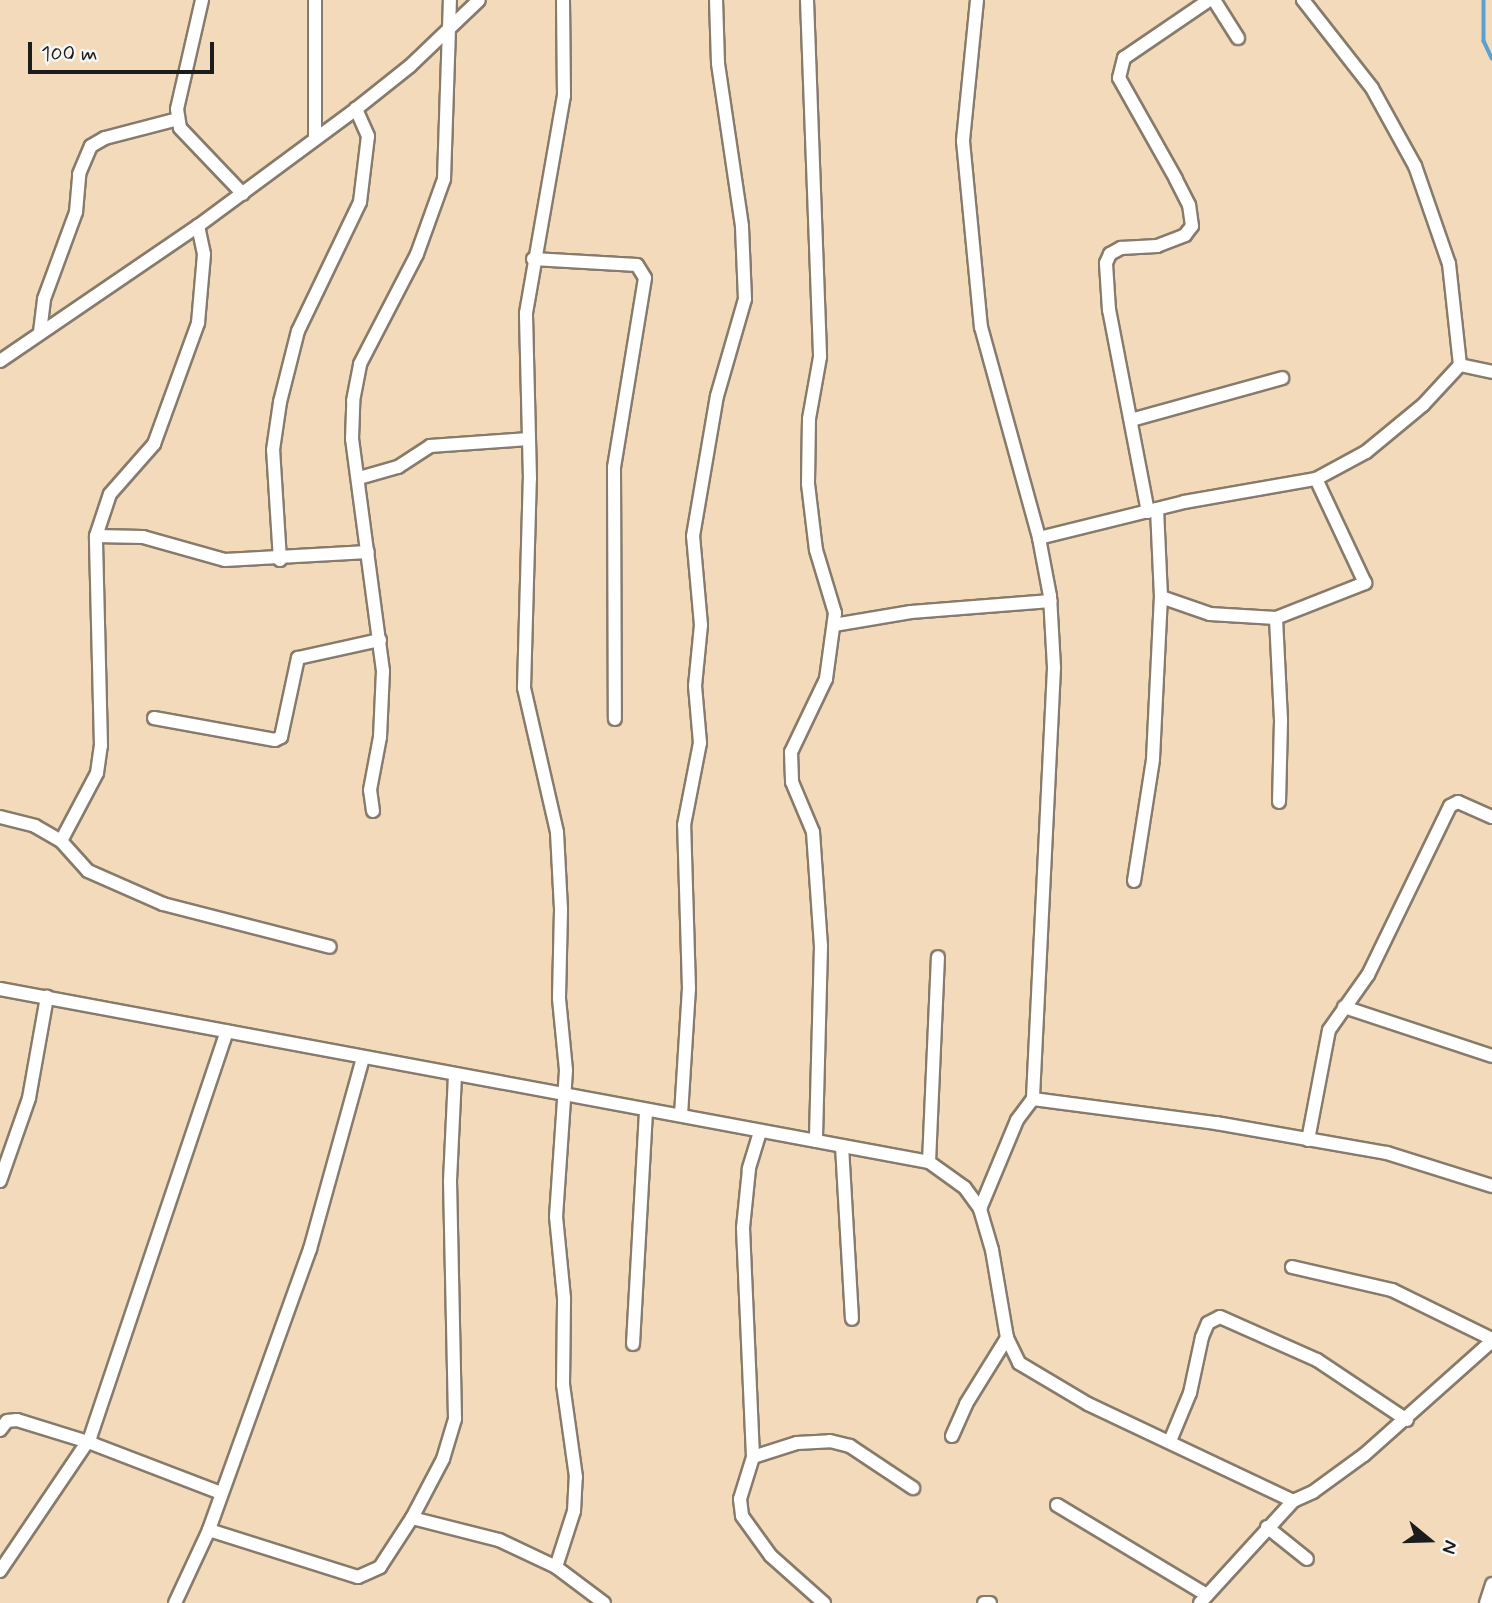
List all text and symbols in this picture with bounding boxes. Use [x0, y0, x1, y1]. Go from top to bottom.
scale bar [32, 28, 217, 72]
text: 100 m [41, 40, 97, 68]
north arrow [1394, 1505, 1464, 1575]
text: N [1435, 1537, 1463, 1557]

